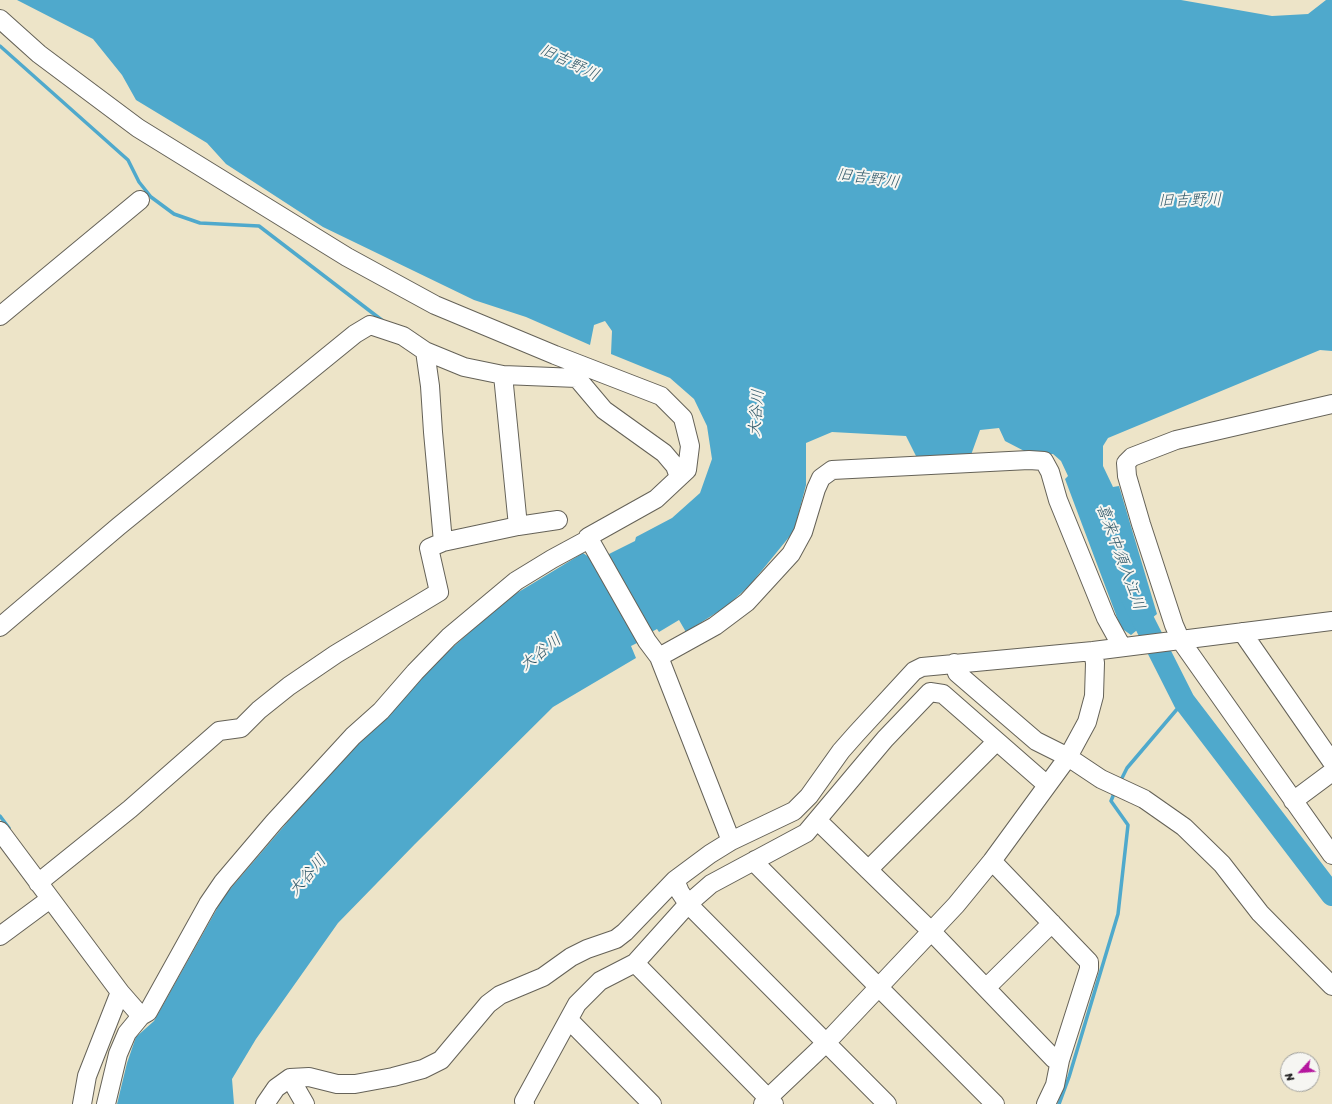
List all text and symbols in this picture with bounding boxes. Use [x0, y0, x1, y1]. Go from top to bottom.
water label: 旧吉野川 [536, 40, 602, 86]
water label: 旧吉野川 [835, 165, 901, 193]
water label: 旧吉野川 [1158, 191, 1222, 211]
water label: 大谷川 [745, 388, 769, 438]
water label: 喜来中須入江川 [1092, 501, 1148, 613]
water label: 大谷川 [516, 631, 566, 675]
water label: 大谷川 [285, 852, 331, 900]
north arrow [1280, 1052, 1320, 1092]
text: N [1279, 1069, 1300, 1085]

